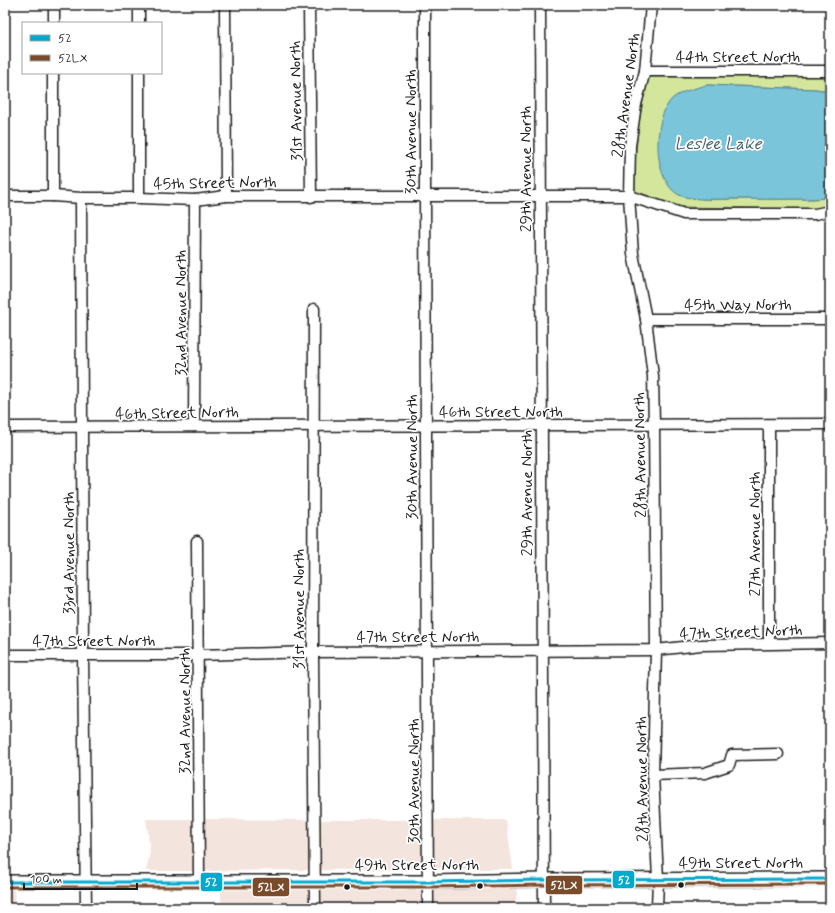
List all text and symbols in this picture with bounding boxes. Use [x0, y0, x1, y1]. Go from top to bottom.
legend [22, 22, 162, 74]
text: 52 [58, 31, 72, 47]
street label: 28th Avenue North [607, 32, 646, 159]
street label: 31st Avenue North [285, 40, 308, 162]
street label: 44th Street North [676, 47, 800, 68]
text: 52LX [58, 51, 88, 67]
street label: 30th Avenue North [401, 69, 422, 195]
street label: 29th Avenue North [516, 106, 537, 232]
water label: Leslee Lake [674, 133, 763, 155]
street label: 45th Street North [153, 172, 277, 195]
street label: 32nd Avenue North [171, 250, 192, 376]
street label: 45th Way North [684, 295, 792, 316]
street label: 28th Avenue North [629, 392, 652, 518]
street label: 30th Avenue North [402, 394, 423, 520]
street label: 46th Street North [115, 402, 239, 425]
street label: 46th Street North [439, 402, 563, 423]
street label: 29th Avenue North [517, 430, 538, 556]
street label: 27th Avenue North [745, 472, 766, 596]
street label: 33rd Avenue North [59, 491, 80, 615]
street label: 31st Avenue North [289, 549, 310, 669]
street label: 47th Street North [679, 620, 803, 645]
street label: 47th Street North [357, 627, 479, 648]
street label: 47th Street North [33, 631, 155, 652]
street label: 32nd Avenue North [175, 648, 196, 774]
street label: 28th Avenue North [631, 716, 654, 842]
street label: 30th Avenue North [404, 718, 425, 844]
street label: 49th Street North [679, 853, 803, 874]
street label: 49th Street North [355, 855, 479, 876]
scale bar [24, 865, 137, 891]
line badge: 52 [612, 870, 635, 889]
text: 100 m [30, 872, 62, 888]
line badge: 52 [200, 872, 223, 892]
text: 52 [618, 874, 630, 888]
line badge: 52LX [545, 875, 583, 895]
text: 52 [205, 876, 217, 890]
line badge: 52LX [252, 877, 290, 897]
text: 52LX [550, 879, 578, 893]
unlabelled marker [676, 880, 686, 890]
text: 52LX [257, 881, 285, 895]
unlabelled marker [475, 881, 485, 891]
unlabelled marker [342, 882, 352, 892]

